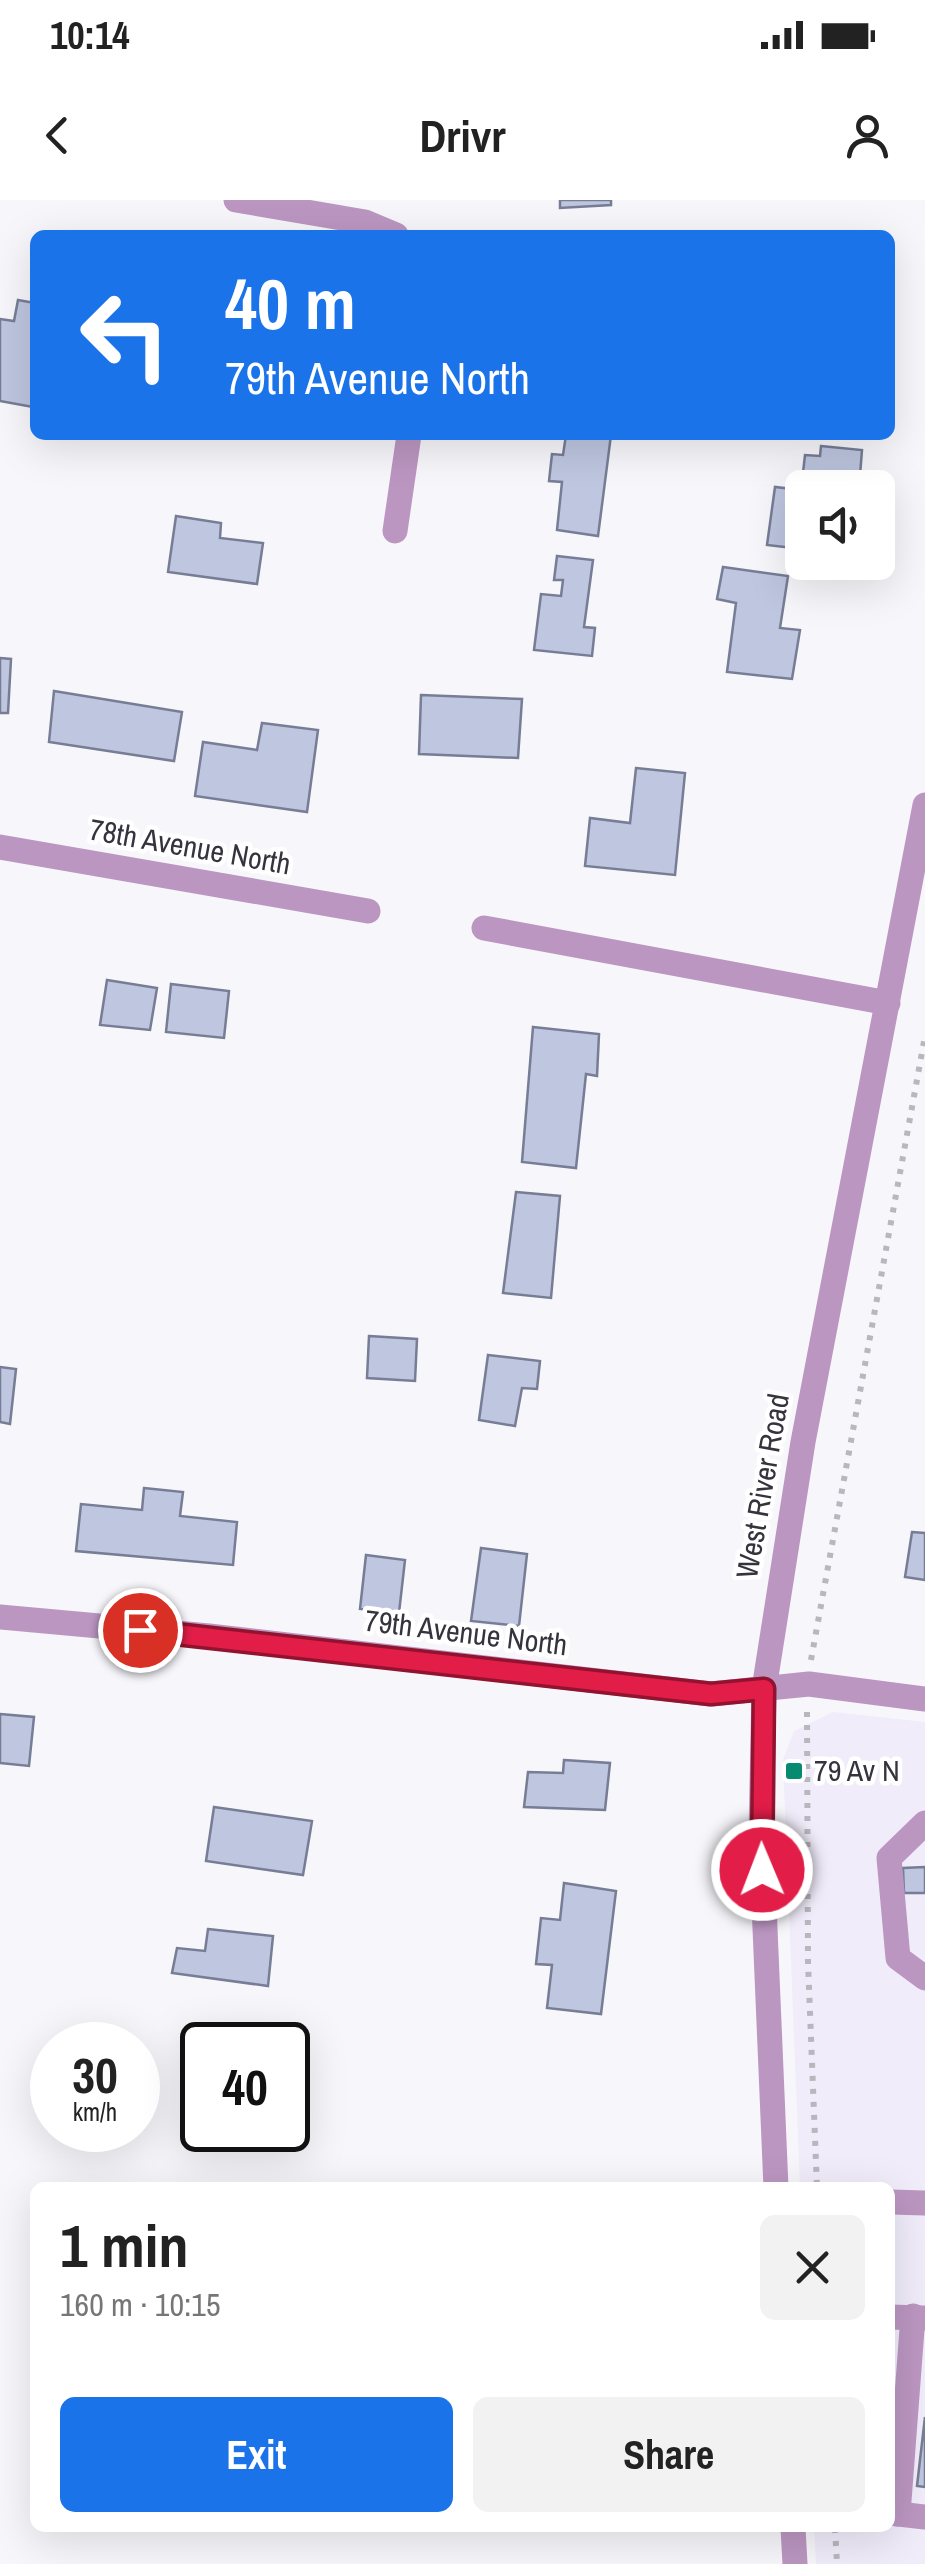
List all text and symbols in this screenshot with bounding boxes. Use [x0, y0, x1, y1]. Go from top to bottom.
text: 10:14 [50, 10, 130, 61]
text: Drivr [419, 105, 506, 166]
icon: back [30, 108, 85, 163]
icon: person [840, 108, 895, 163]
text: 40 m [225, 257, 356, 351]
icon: left [60, 270, 190, 400]
text: 79th Avenue North [225, 347, 530, 408]
map controls [785, 470, 895, 580]
button: sound [785, 470, 895, 580]
street label: 78th Avenue North [87, 809, 294, 883]
street label: West River Road [726, 1390, 798, 1581]
pin [98, 1588, 183, 1673]
street label: 79th Avenue North [363, 1600, 569, 1664]
icon: arrive [113, 1603, 168, 1658]
place label: 79 Av N [814, 1750, 900, 1790]
marker: 79 Av N [783, 1760, 805, 1782]
position arrow [710, 1818, 814, 1922]
speed limit sign: 40 [180, 2022, 310, 2152]
text: 30 [72, 2041, 118, 2109]
text: km/h [73, 2095, 117, 2129]
text: 1 min [60, 2205, 189, 2286]
button: close [760, 2215, 865, 2320]
text: 160 m · 10:15 [60, 2283, 220, 2326]
button: Exit [60, 2397, 453, 2512]
button: Share [473, 2397, 865, 2512]

